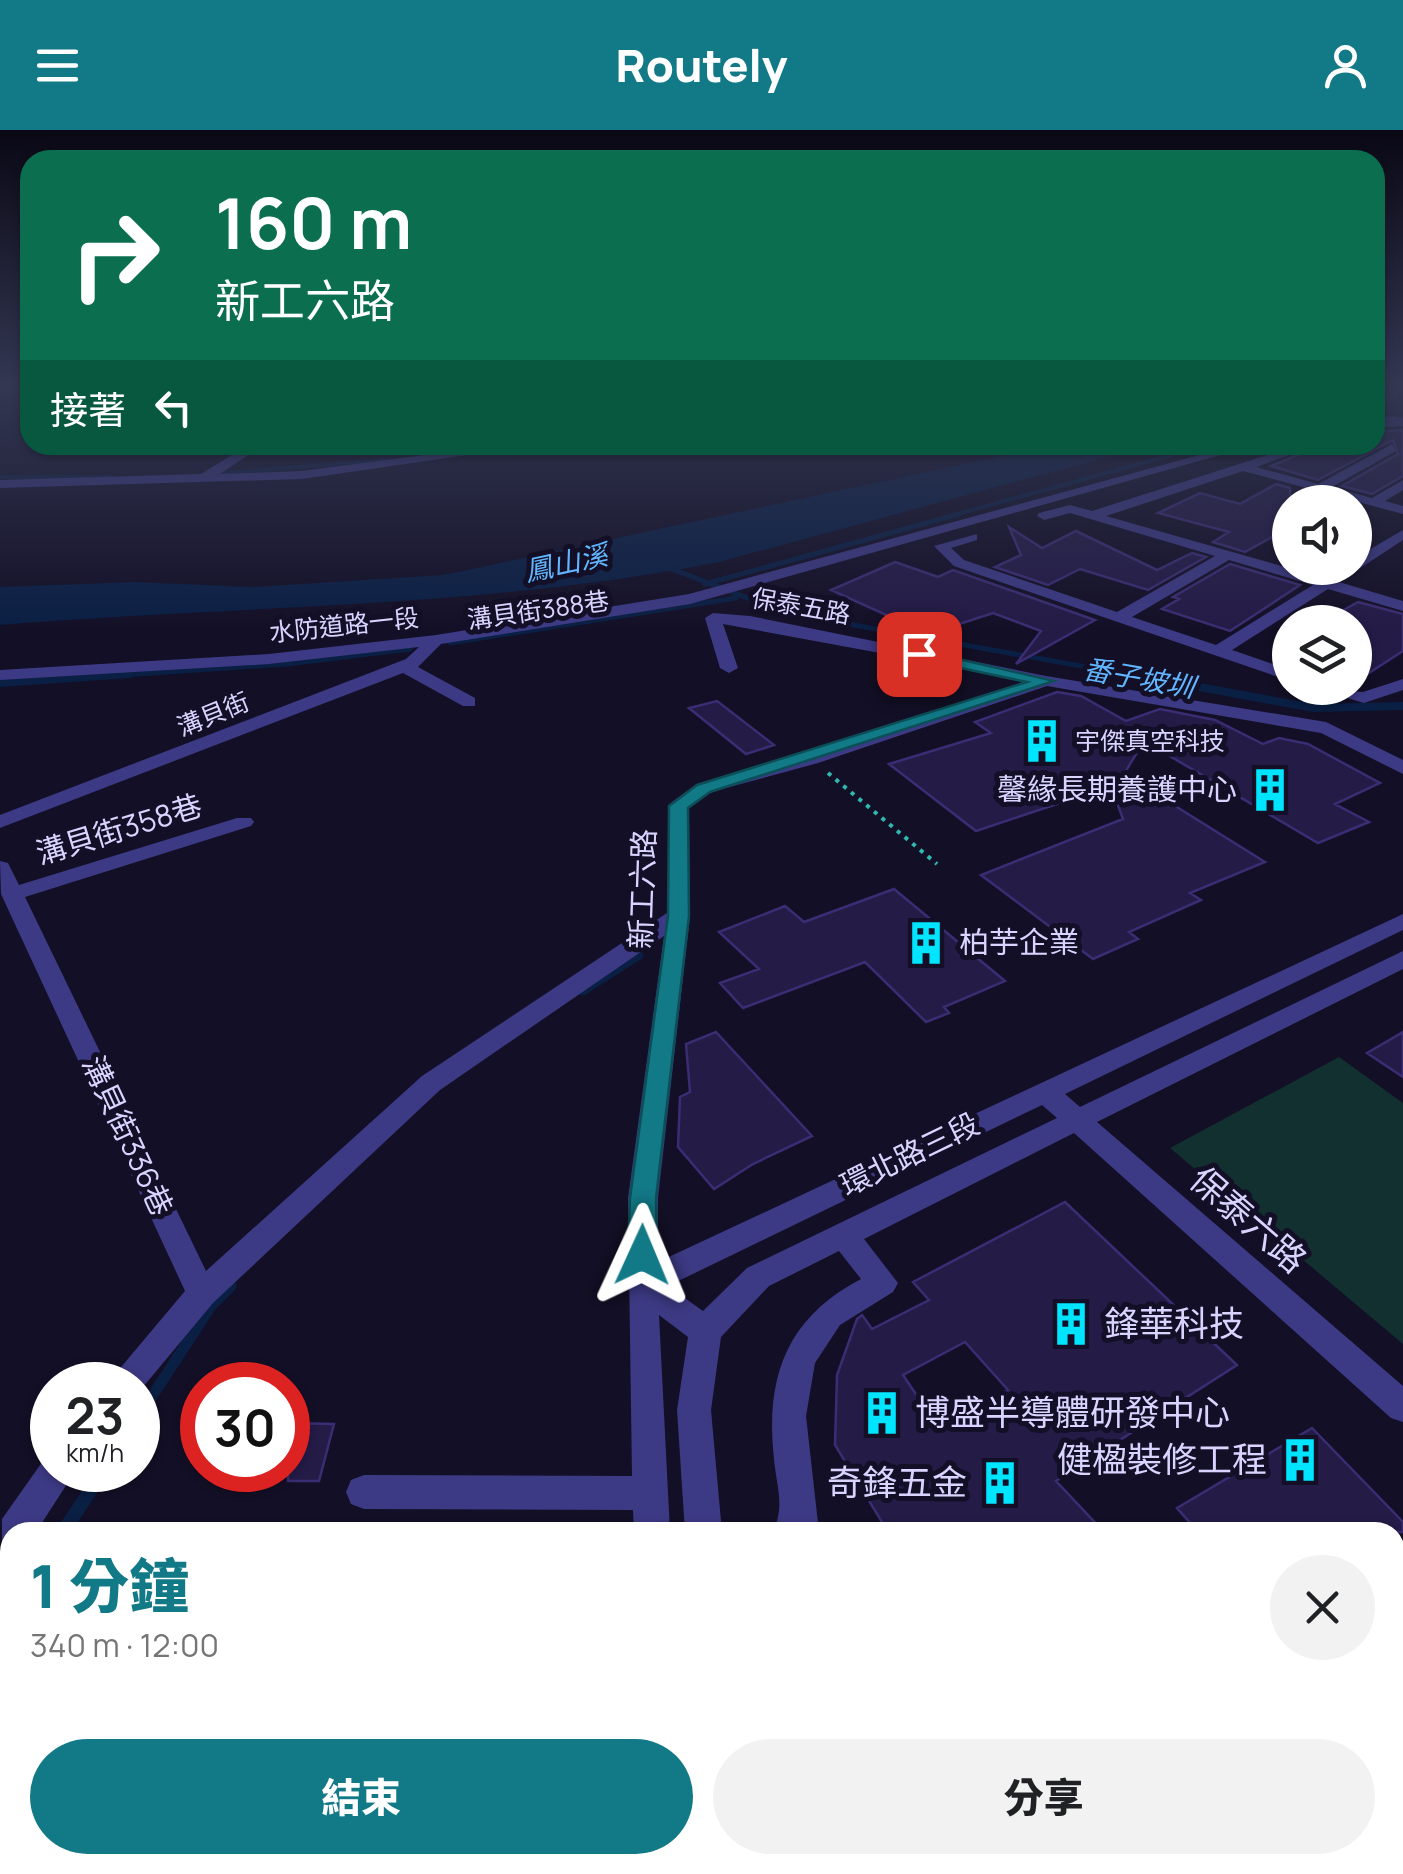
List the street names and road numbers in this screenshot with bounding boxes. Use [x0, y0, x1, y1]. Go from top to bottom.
street label: 保泰五路 [749, 580, 853, 631]
street label: 溝貝街388巷 [465, 582, 611, 637]
street label: 水防道路一段 [268, 599, 420, 650]
street label: 溝貝街 [171, 683, 254, 744]
street label: 溝貝街358巷 [31, 784, 206, 873]
street label: 新工六路 [619, 828, 664, 950]
street label: 溝貝街336巷 [73, 1049, 183, 1222]
street label: 環北路三段 [833, 1102, 986, 1205]
street label: 保泰六路 [1180, 1155, 1317, 1283]

